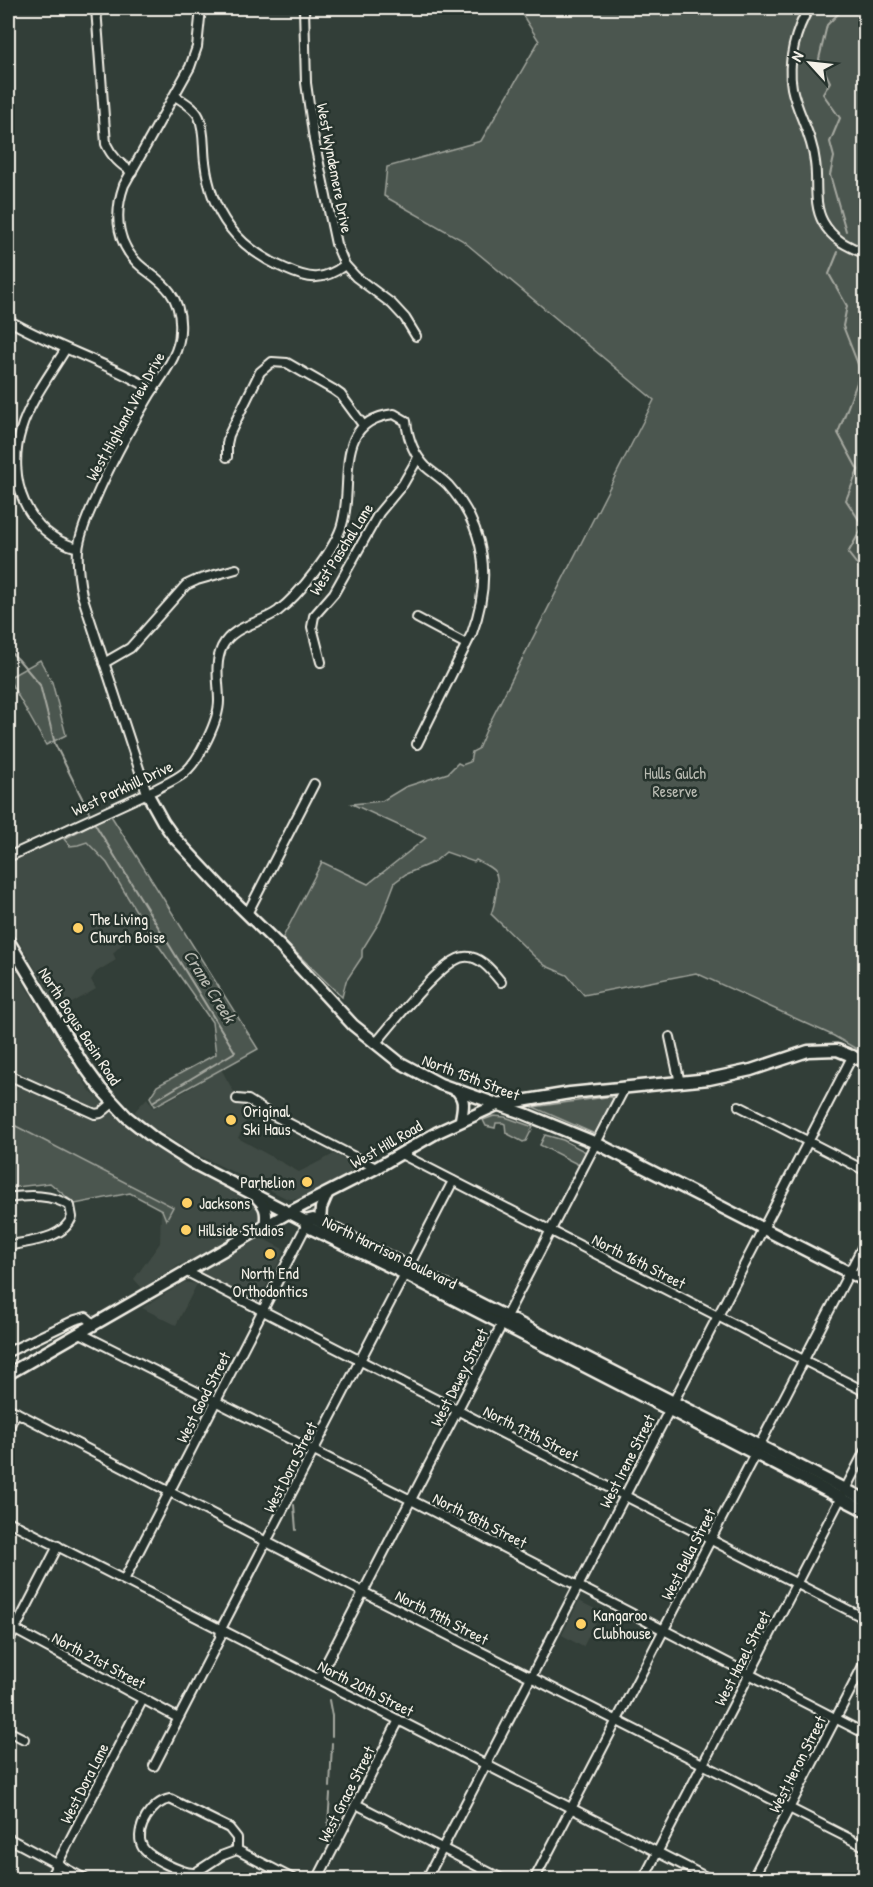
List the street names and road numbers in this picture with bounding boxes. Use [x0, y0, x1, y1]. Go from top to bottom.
street label: West Wyndemere Drive [312, 101, 358, 235]
street label: West Highland View Drive [80, 347, 170, 484]
street label: West Paschal Lane [304, 498, 378, 599]
street label: West Parkhill Drive [68, 755, 177, 821]
street label: North Bogus Basin Road [34, 963, 126, 1089]
street label: North 15th Street [419, 1048, 523, 1106]
street label: West Hill Road [346, 1115, 426, 1173]
street label: North Harrison Boulevard [319, 1210, 461, 1294]
street label: North 16th Street [588, 1228, 690, 1294]
street label: West Dewey Street [425, 1324, 493, 1430]
street label: West Good Street [171, 1347, 236, 1446]
street label: North 17th Street [480, 1400, 583, 1467]
street label: West Irene Street [594, 1410, 660, 1512]
street label: West Dora Street [258, 1417, 322, 1516]
street label: North 18th Street [429, 1487, 531, 1553]
street label: West Bella Street [655, 1504, 721, 1604]
street label: North 19th Street [392, 1584, 493, 1650]
street label: West Hazel Street [709, 1606, 776, 1709]
street label: North 21st Street [48, 1626, 150, 1694]
street label: North 20th Street [314, 1654, 418, 1722]
street label: West Heron Street [763, 1711, 831, 1816]
street label: West Dora Lane [54, 1738, 114, 1827]
street label: West Grace Street [312, 1742, 380, 1846]

